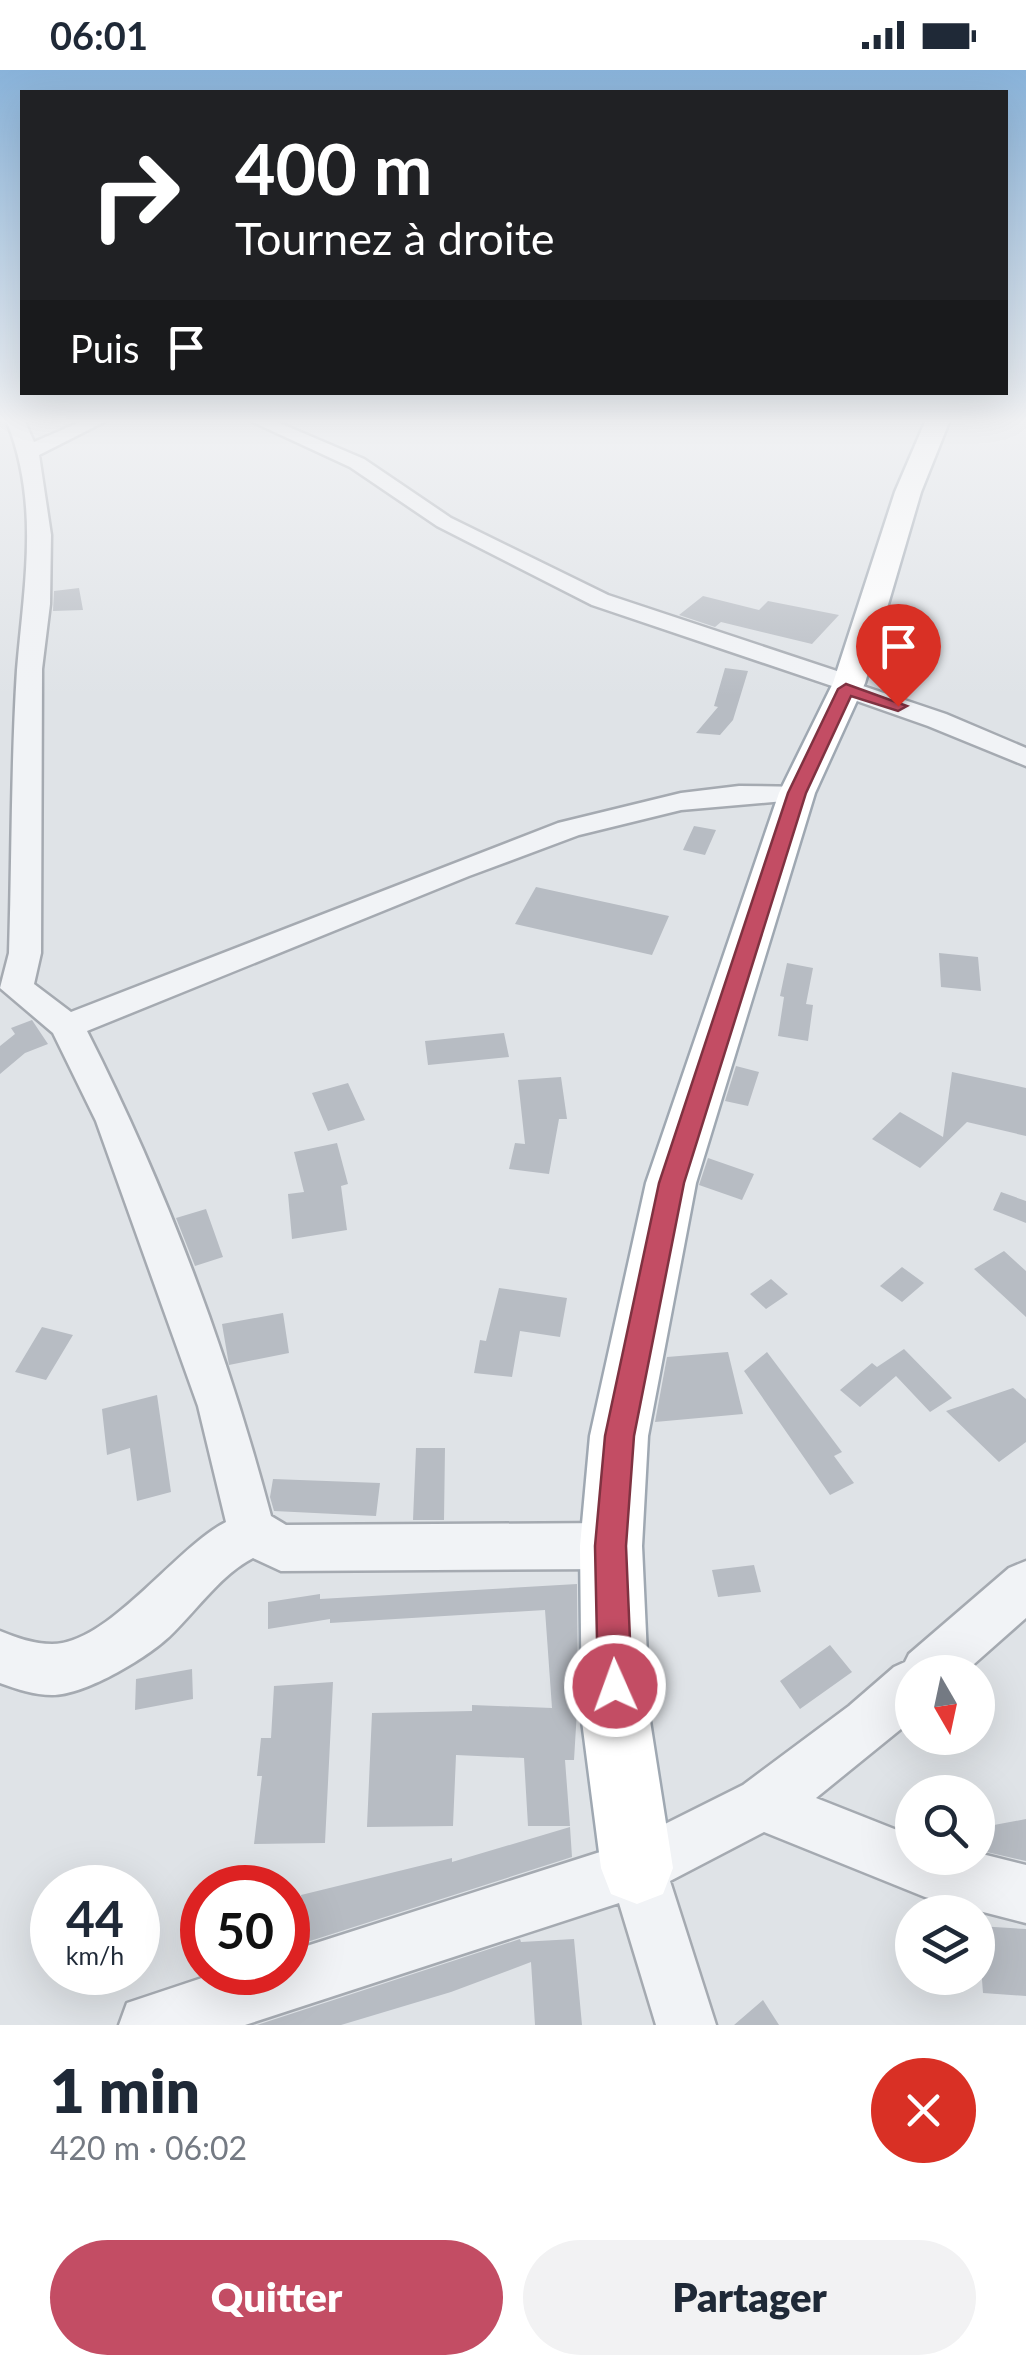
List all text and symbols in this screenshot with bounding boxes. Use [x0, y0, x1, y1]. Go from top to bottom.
text: 06:01 [50, 12, 148, 58]
text: 400 m [235, 126, 432, 210]
icon: right [70, 130, 200, 260]
text: Tournez à droite [235, 211, 554, 265]
icon: arrive [159, 320, 214, 375]
text: Puis [70, 325, 139, 371]
pin [856, 604, 941, 707]
icon: arrive [871, 619, 926, 674]
position arrow [563, 1634, 667, 1738]
north arrow [895, 1655, 995, 1755]
map controls [895, 1655, 995, 1995]
button: search [895, 1775, 995, 1875]
speed limit sign: 50 [180, 1865, 310, 1995]
text: 44 [66, 1888, 124, 1948]
button: layers [895, 1895, 995, 1995]
text: km/h [66, 1940, 124, 1970]
text: 1 min [50, 2054, 200, 2126]
button: close [871, 2058, 976, 2163]
text: 420 m · 06:02 [50, 2128, 247, 2167]
button: Quitter [50, 2240, 503, 2355]
button: Partager [523, 2240, 976, 2355]

